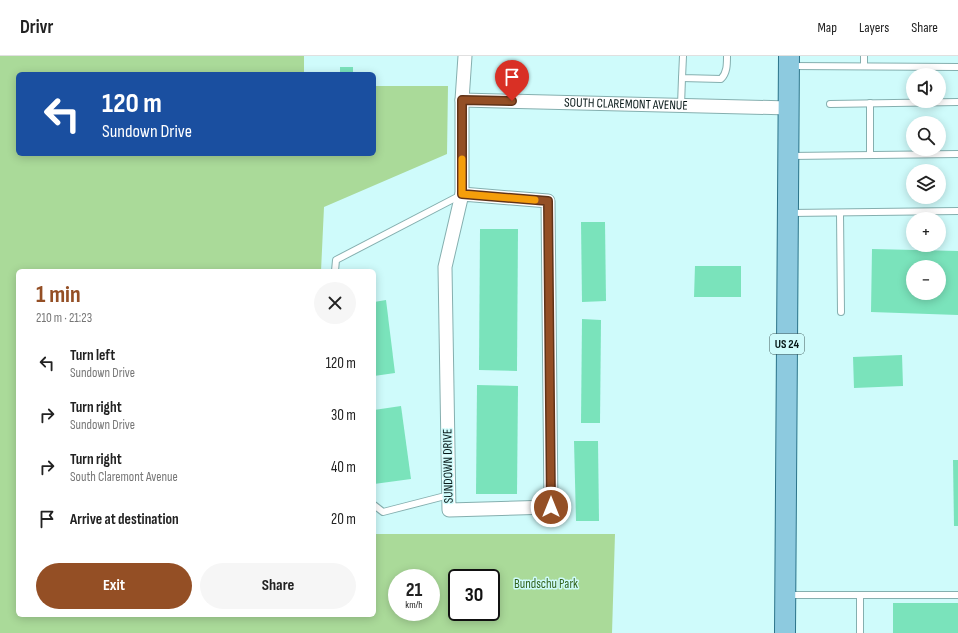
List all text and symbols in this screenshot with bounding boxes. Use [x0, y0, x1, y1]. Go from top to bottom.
text: Drivr [20, 16, 53, 39]
text: Map [817, 19, 837, 36]
text: Layers [859, 19, 889, 36]
text: Share [911, 19, 938, 36]
pin [495, 60, 529, 101]
icon: arrive [501, 66, 523, 88]
map controls [906, 68, 946, 300]
button: sound [906, 68, 946, 108]
text: 120 m [102, 87, 162, 120]
icon: left [36, 88, 88, 140]
street label: SOUTH CLAREMONT AVENUE [564, 95, 688, 114]
button: search [906, 116, 946, 156]
text: Sundown Drive [102, 121, 192, 142]
button: layers [906, 164, 946, 204]
button: + [906, 212, 946, 252]
button: − [906, 260, 946, 300]
text: 1 min [36, 280, 81, 309]
button: close [314, 282, 356, 324]
text: 210 m · 21:23 [36, 310, 92, 326]
road number: US 24 [770, 334, 804, 354]
text: Turn left [70, 346, 115, 365]
icon: left [36, 352, 58, 374]
text: 120 m [326, 354, 356, 373]
text: Sundown Drive [70, 365, 135, 381]
text: Turn right [70, 398, 122, 417]
icon: right [36, 404, 58, 426]
text: 30 m [331, 406, 356, 425]
text: Sundown Drive [70, 417, 135, 433]
street label: SUNDOWN DRIVE [439, 428, 457, 504]
text: Turn right [70, 450, 122, 469]
icon: right [36, 456, 58, 478]
text: 40 m [331, 458, 356, 477]
text: South Claremont Avenue [70, 469, 178, 485]
position arrow [530, 486, 572, 528]
icon: arrive [36, 508, 58, 530]
text: Arrive at destination [70, 510, 179, 529]
text: 20 m [331, 510, 356, 529]
button: Exit [36, 563, 192, 609]
button: Share [200, 563, 356, 609]
speed limit sign: 30 [448, 569, 500, 621]
park label: Bundschu Park [514, 576, 578, 592]
text: 21 [406, 578, 422, 602]
text: km/h [405, 599, 423, 611]

